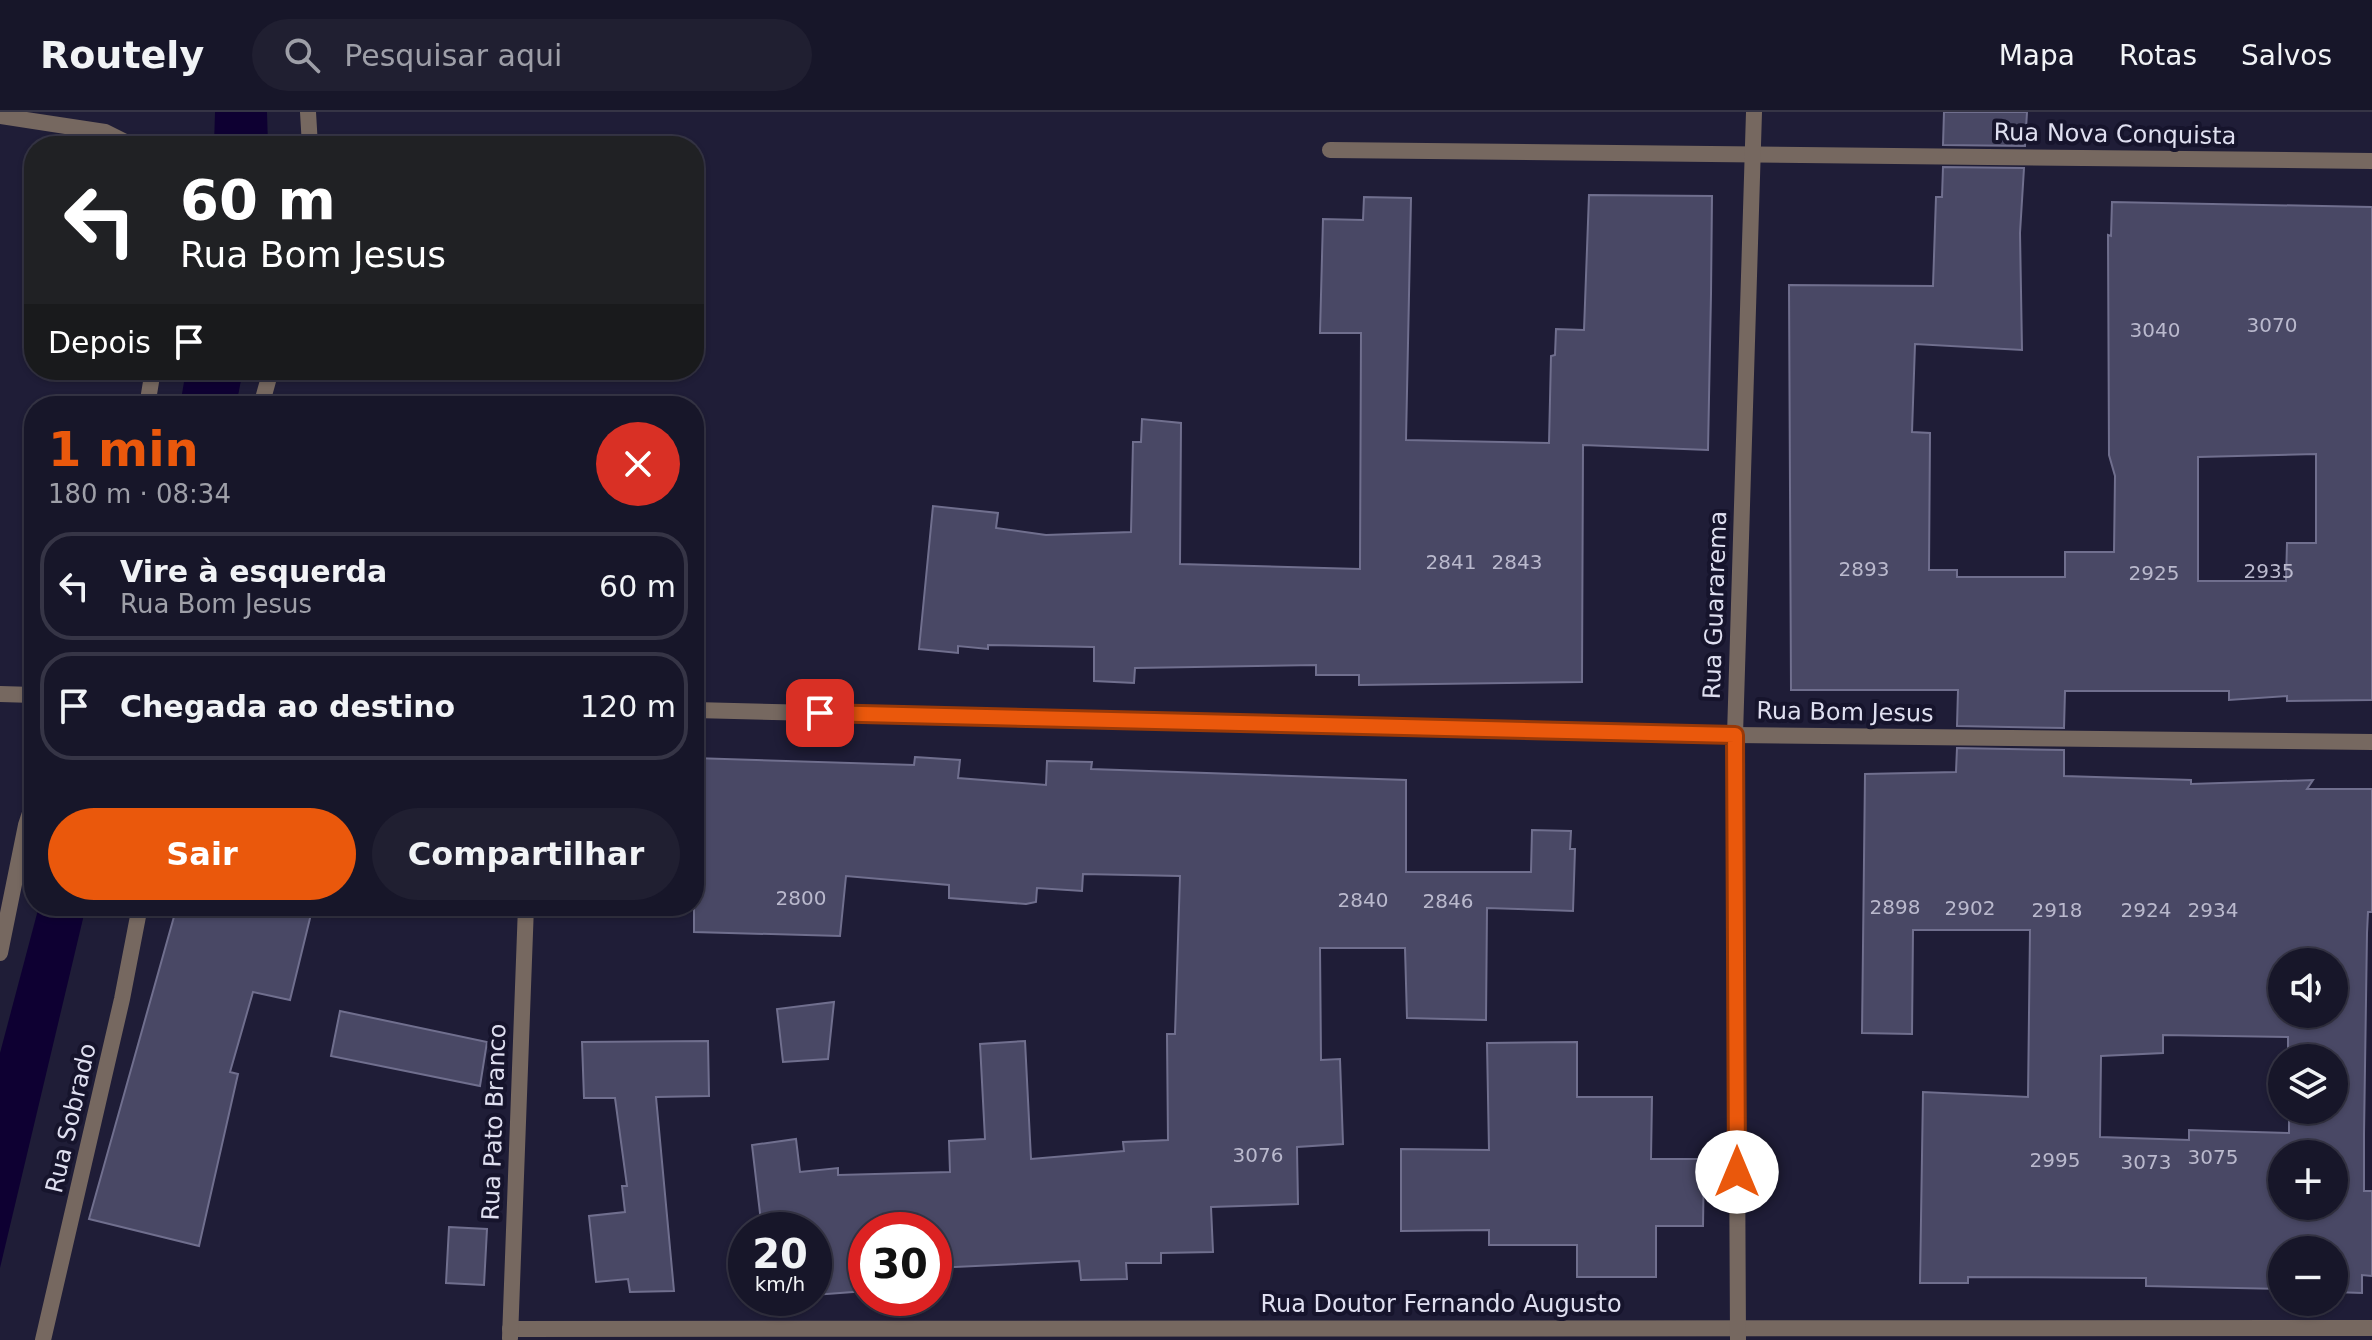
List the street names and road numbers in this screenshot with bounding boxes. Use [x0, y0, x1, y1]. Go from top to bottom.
street label: Rua Nova Conquista [1993, 118, 2237, 150]
street label: Rua Guararema [1698, 510, 1732, 700]
street label: Rua Bom Jesus [1756, 696, 1934, 728]
street label: Rua Pato Branco [477, 1023, 511, 1221]
street label: Rua Sobrado [40, 1040, 102, 1196]
street label: Rua Doutor Fernando Augusto [1260, 1290, 1622, 1318]

